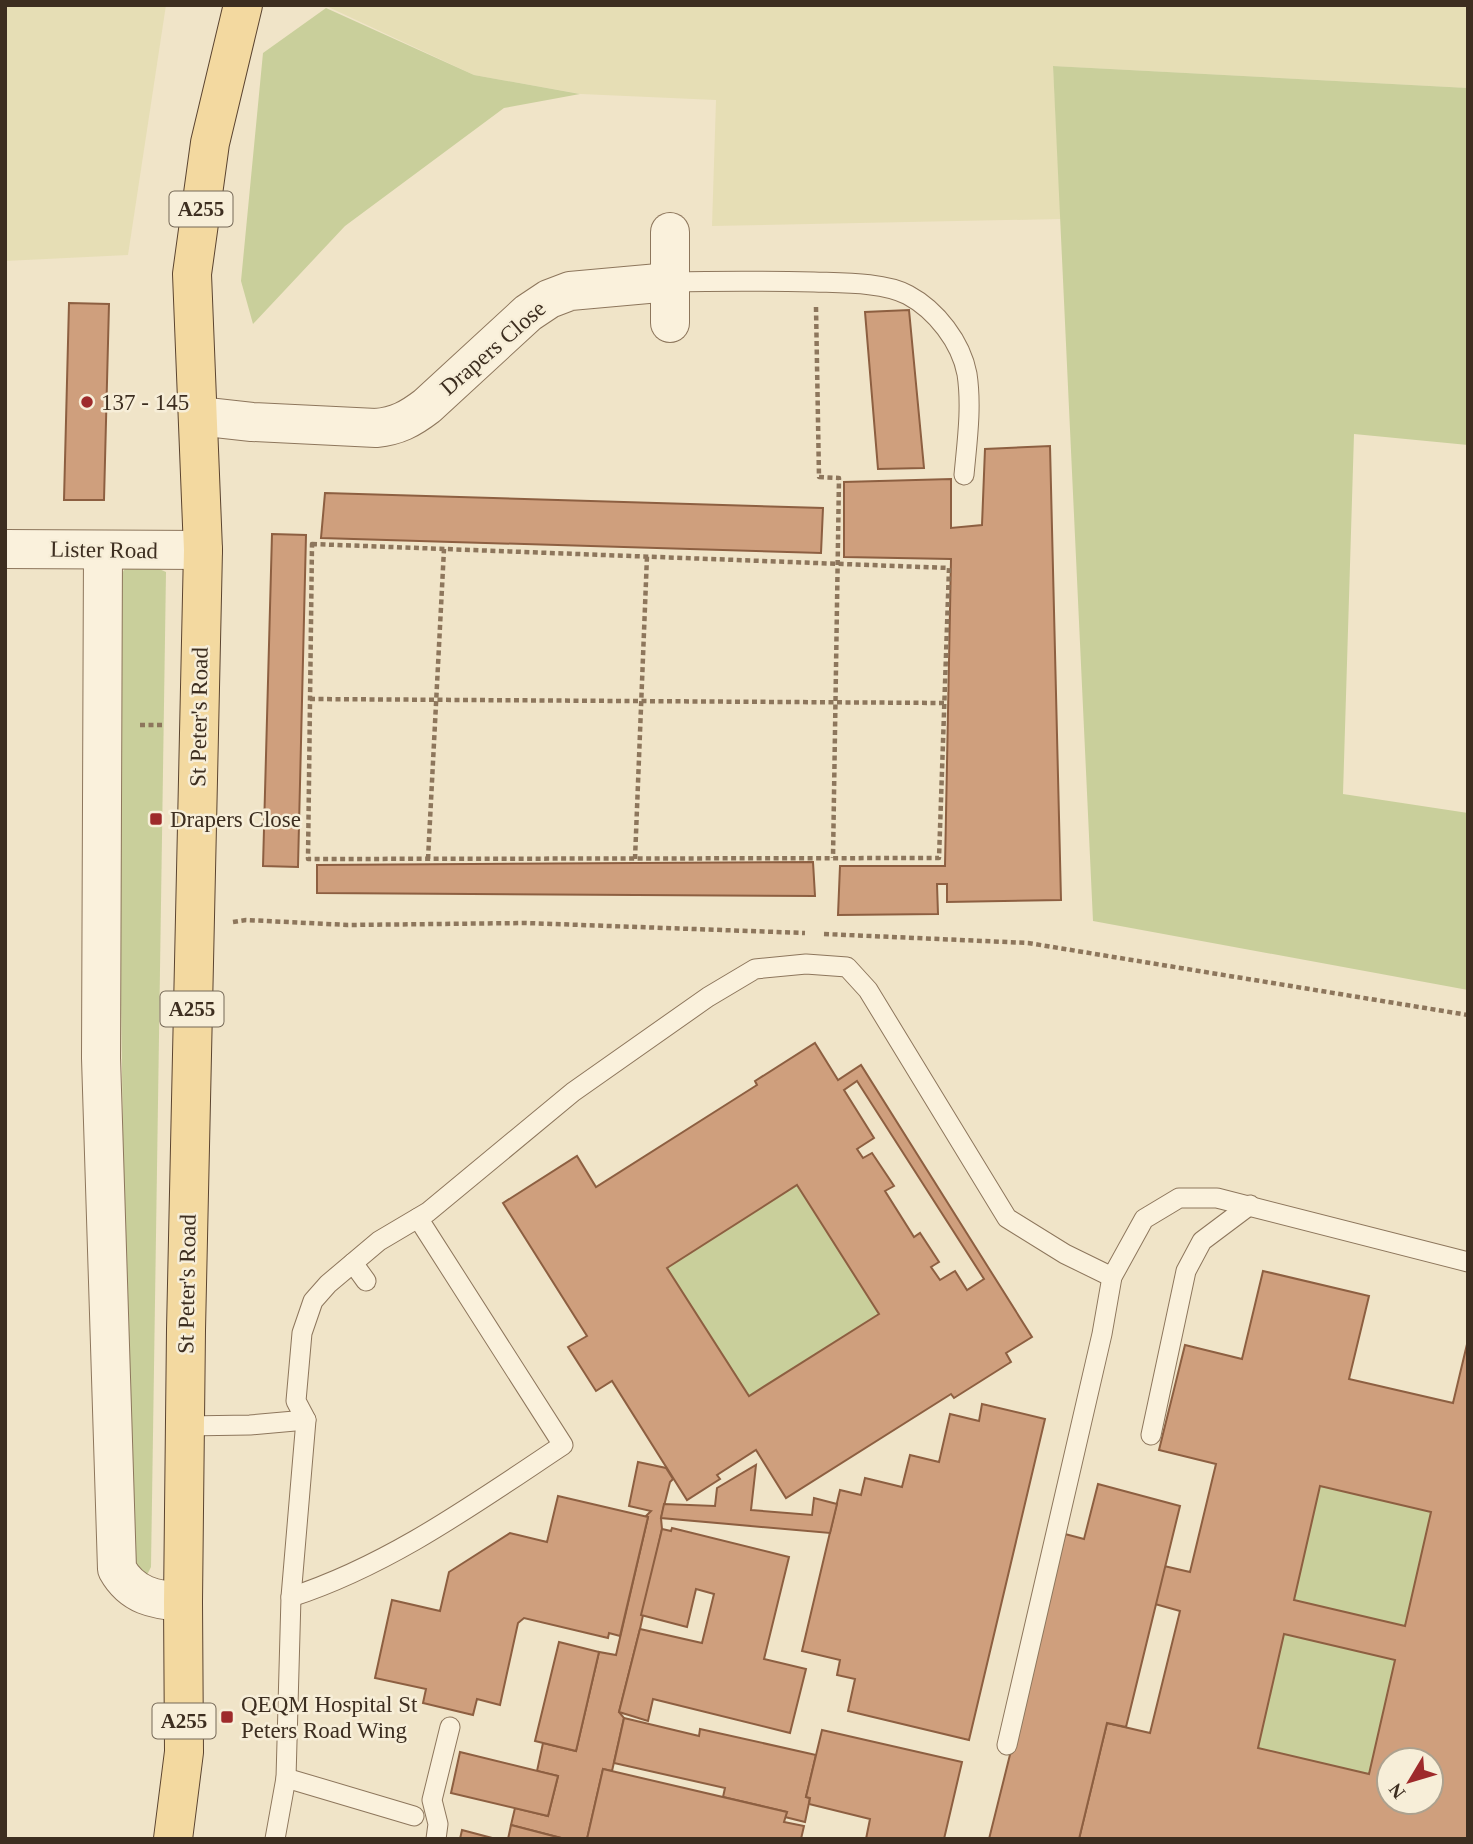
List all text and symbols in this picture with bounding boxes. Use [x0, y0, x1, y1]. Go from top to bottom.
road number: A255 [170, 192, 232, 227]
street label: Drapers Close [435, 296, 551, 400]
place label: 137 - 145 [101, 390, 189, 415]
marker: 137 - 145 [79, 394, 95, 410]
street label: Lister Road [50, 537, 159, 563]
street label: St Peter's Road [185, 647, 213, 787]
place label: Drapers Close [170, 807, 301, 832]
marker: Drapers Close [148, 811, 164, 827]
road number: A255 [160, 992, 224, 1026]
street label: St Peter's Road [173, 1214, 201, 1354]
place label: QEQM Hospital St Peters Road Wing [241, 1692, 418, 1743]
road number: A255 [152, 1704, 216, 1738]
marker: QEQM Hospital St Peters Road Wing [219, 1709, 235, 1725]
north arrow [1375, 1746, 1445, 1816]
text: N [1384, 1779, 1409, 1803]

